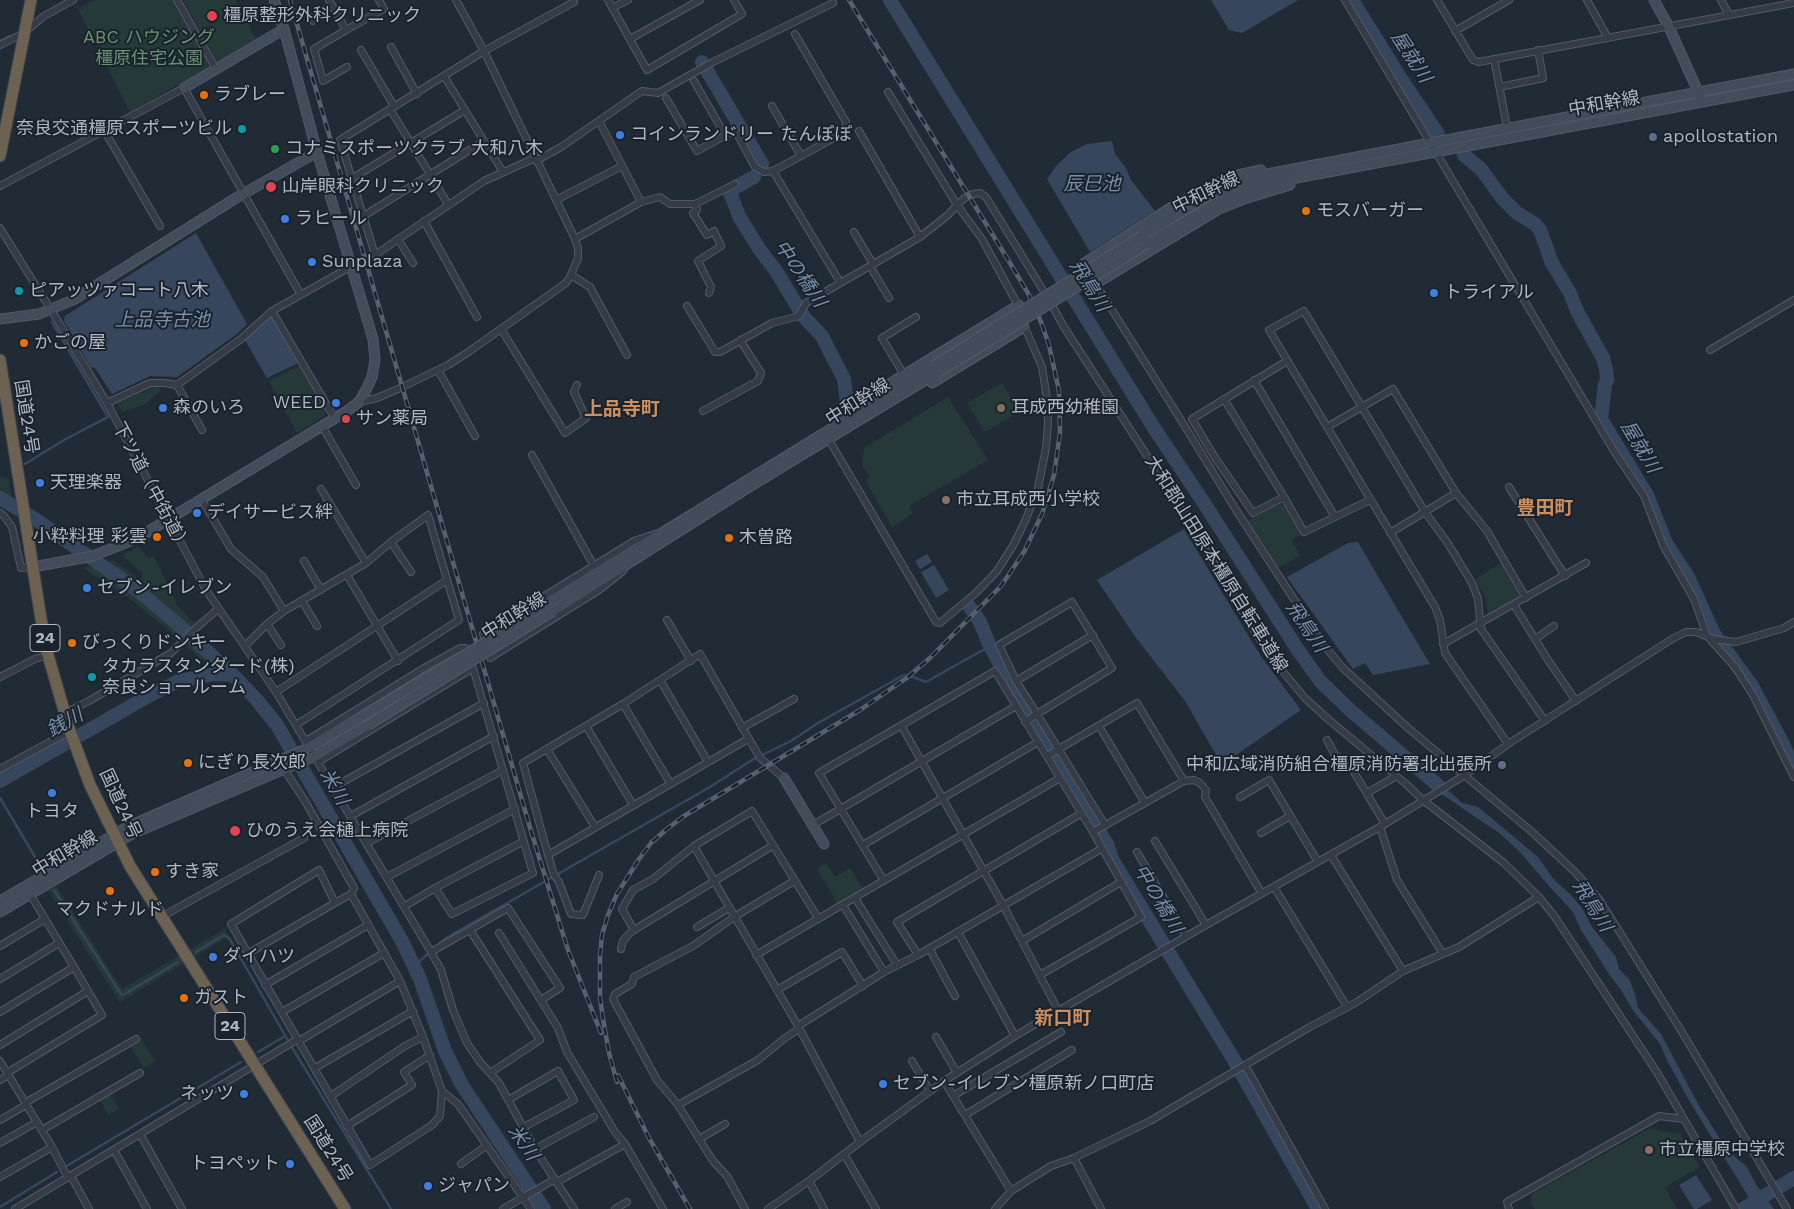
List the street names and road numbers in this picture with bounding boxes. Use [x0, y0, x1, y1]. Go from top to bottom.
street label: 中和幹線 [1567, 87, 1641, 121]
street label: 中和幹線 [1169, 168, 1243, 218]
street label: 中和幹線 [822, 374, 894, 430]
street label: 国道24号 [9, 378, 43, 456]
street label: 下ツ道（中街道） [108, 418, 194, 556]
street label: 大和郡山田原本橿原自転車道線 [1140, 451, 1292, 677]
street label: 中和幹線 [478, 588, 550, 644]
road number: 24 [30, 624, 60, 651]
street label: 国道24号 [94, 765, 146, 843]
street label: 中和幹線 [29, 826, 101, 882]
road number: 24 [215, 1012, 245, 1040]
street label: 国道24号 [299, 1111, 357, 1187]

